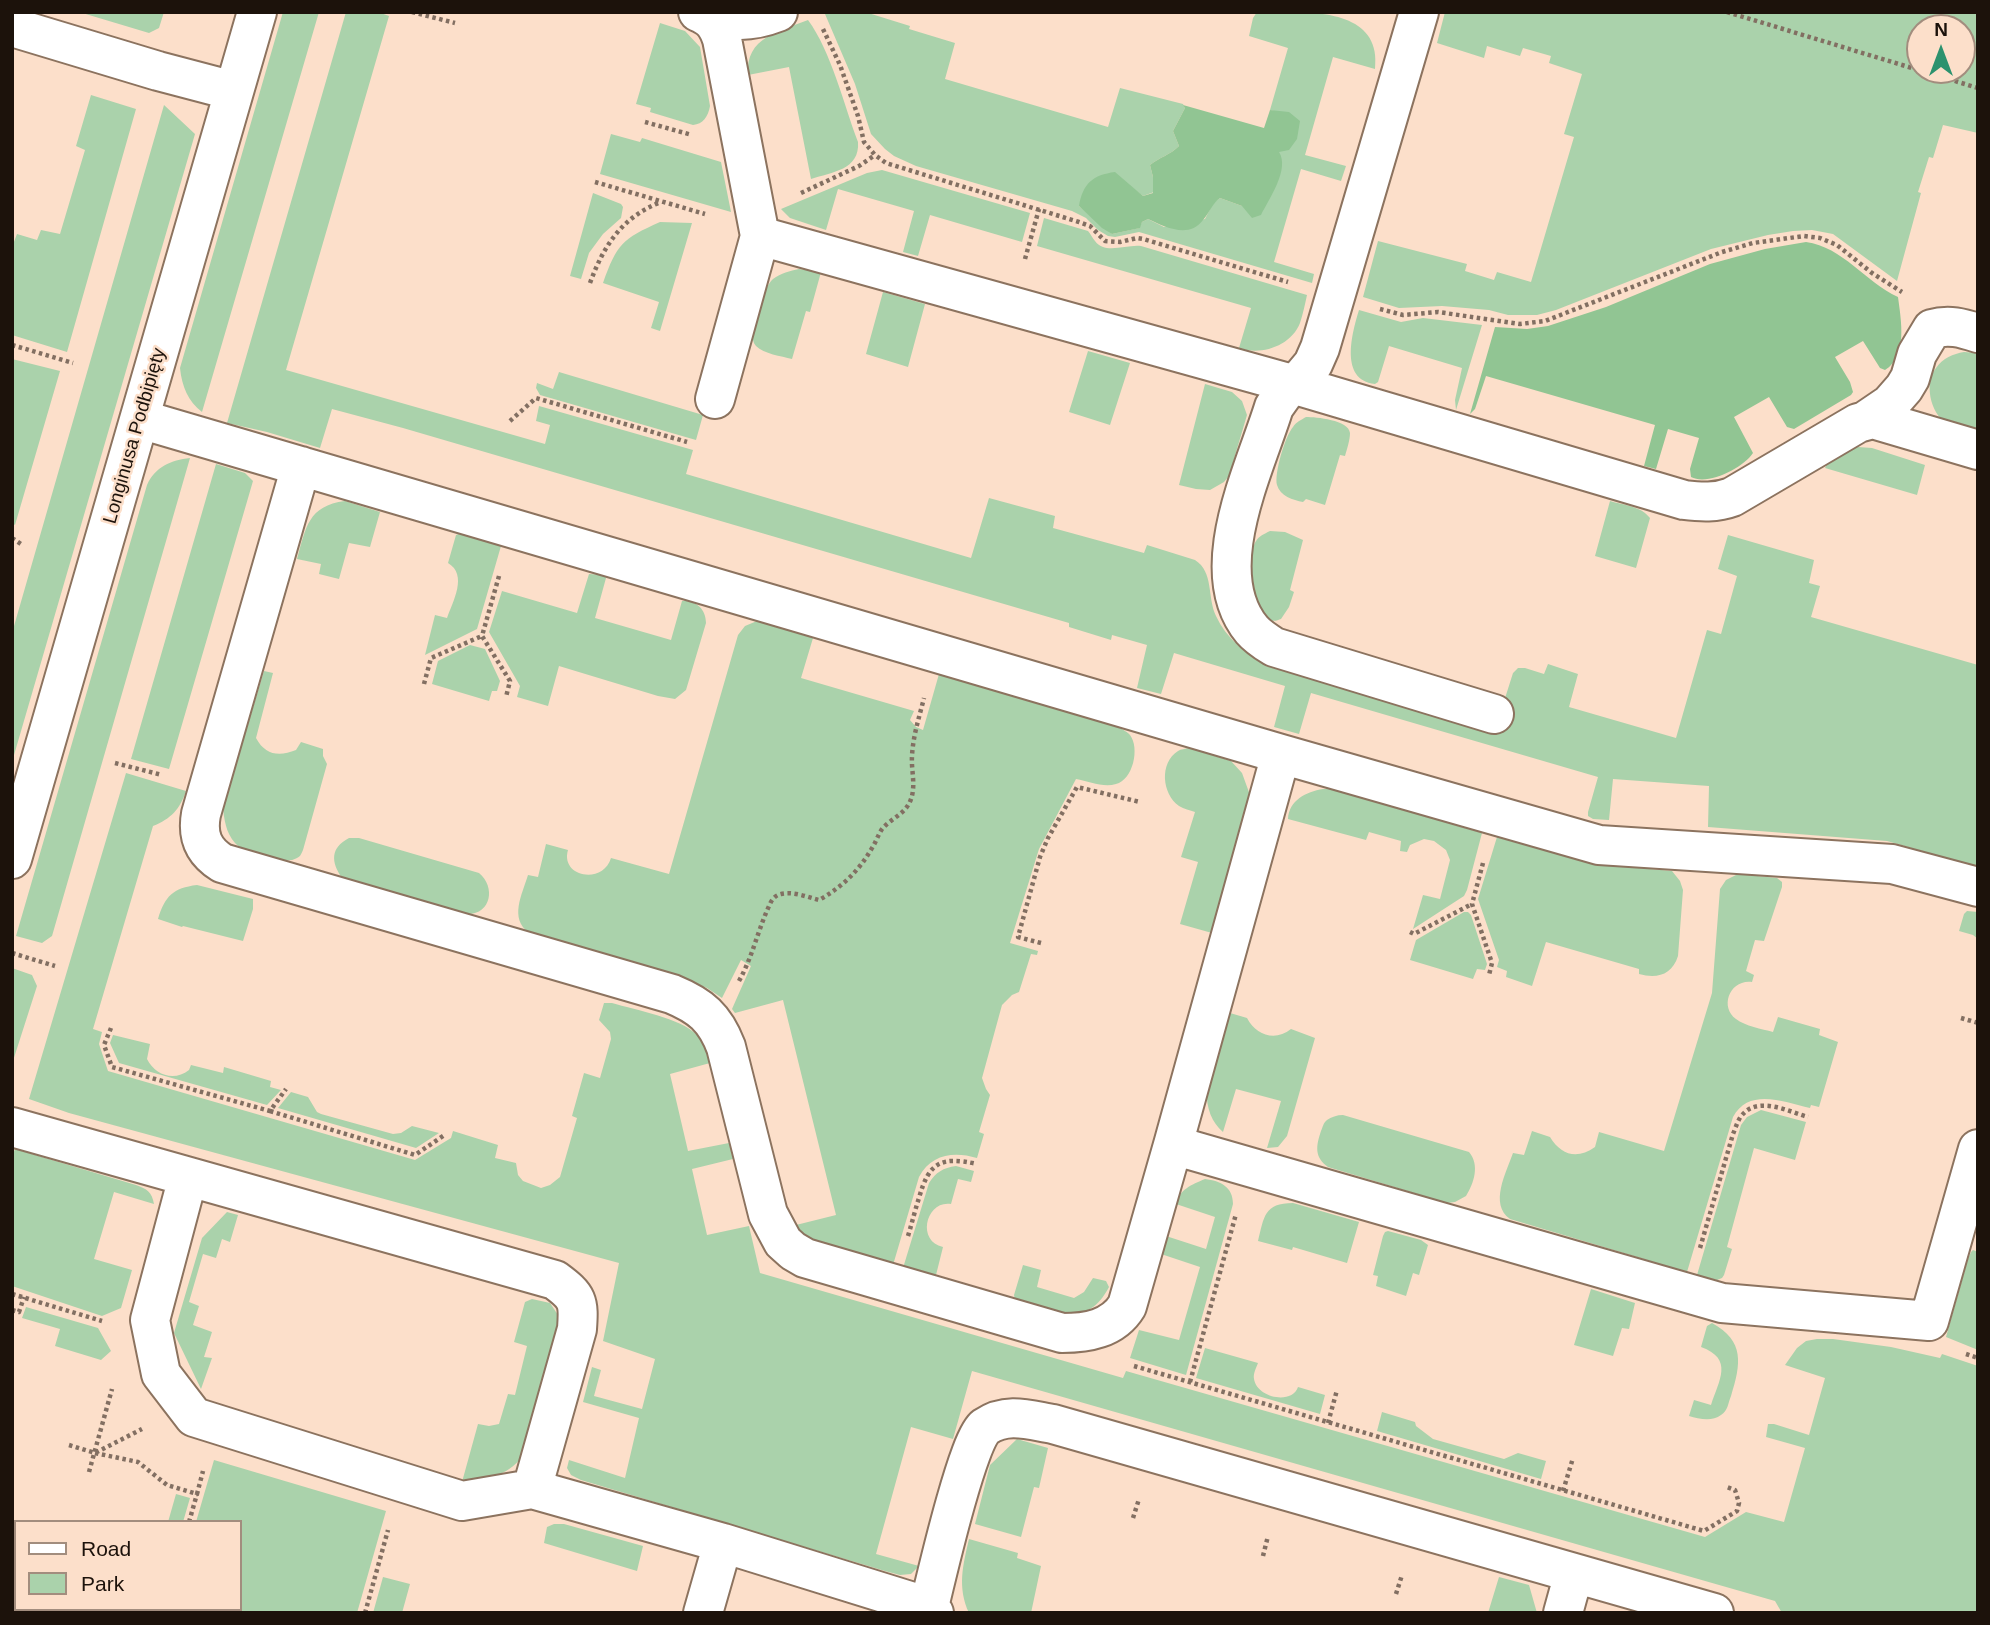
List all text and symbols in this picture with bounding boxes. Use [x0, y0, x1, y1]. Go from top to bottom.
north arrow [1906, 14, 1976, 84]
text: N [1934, 19, 1948, 40]
street label: Longinusa Podbipięty [99, 346, 171, 526]
legend [14, 1520, 242, 1611]
text: Road [81, 1537, 131, 1560]
text: Park [81, 1572, 124, 1595]

